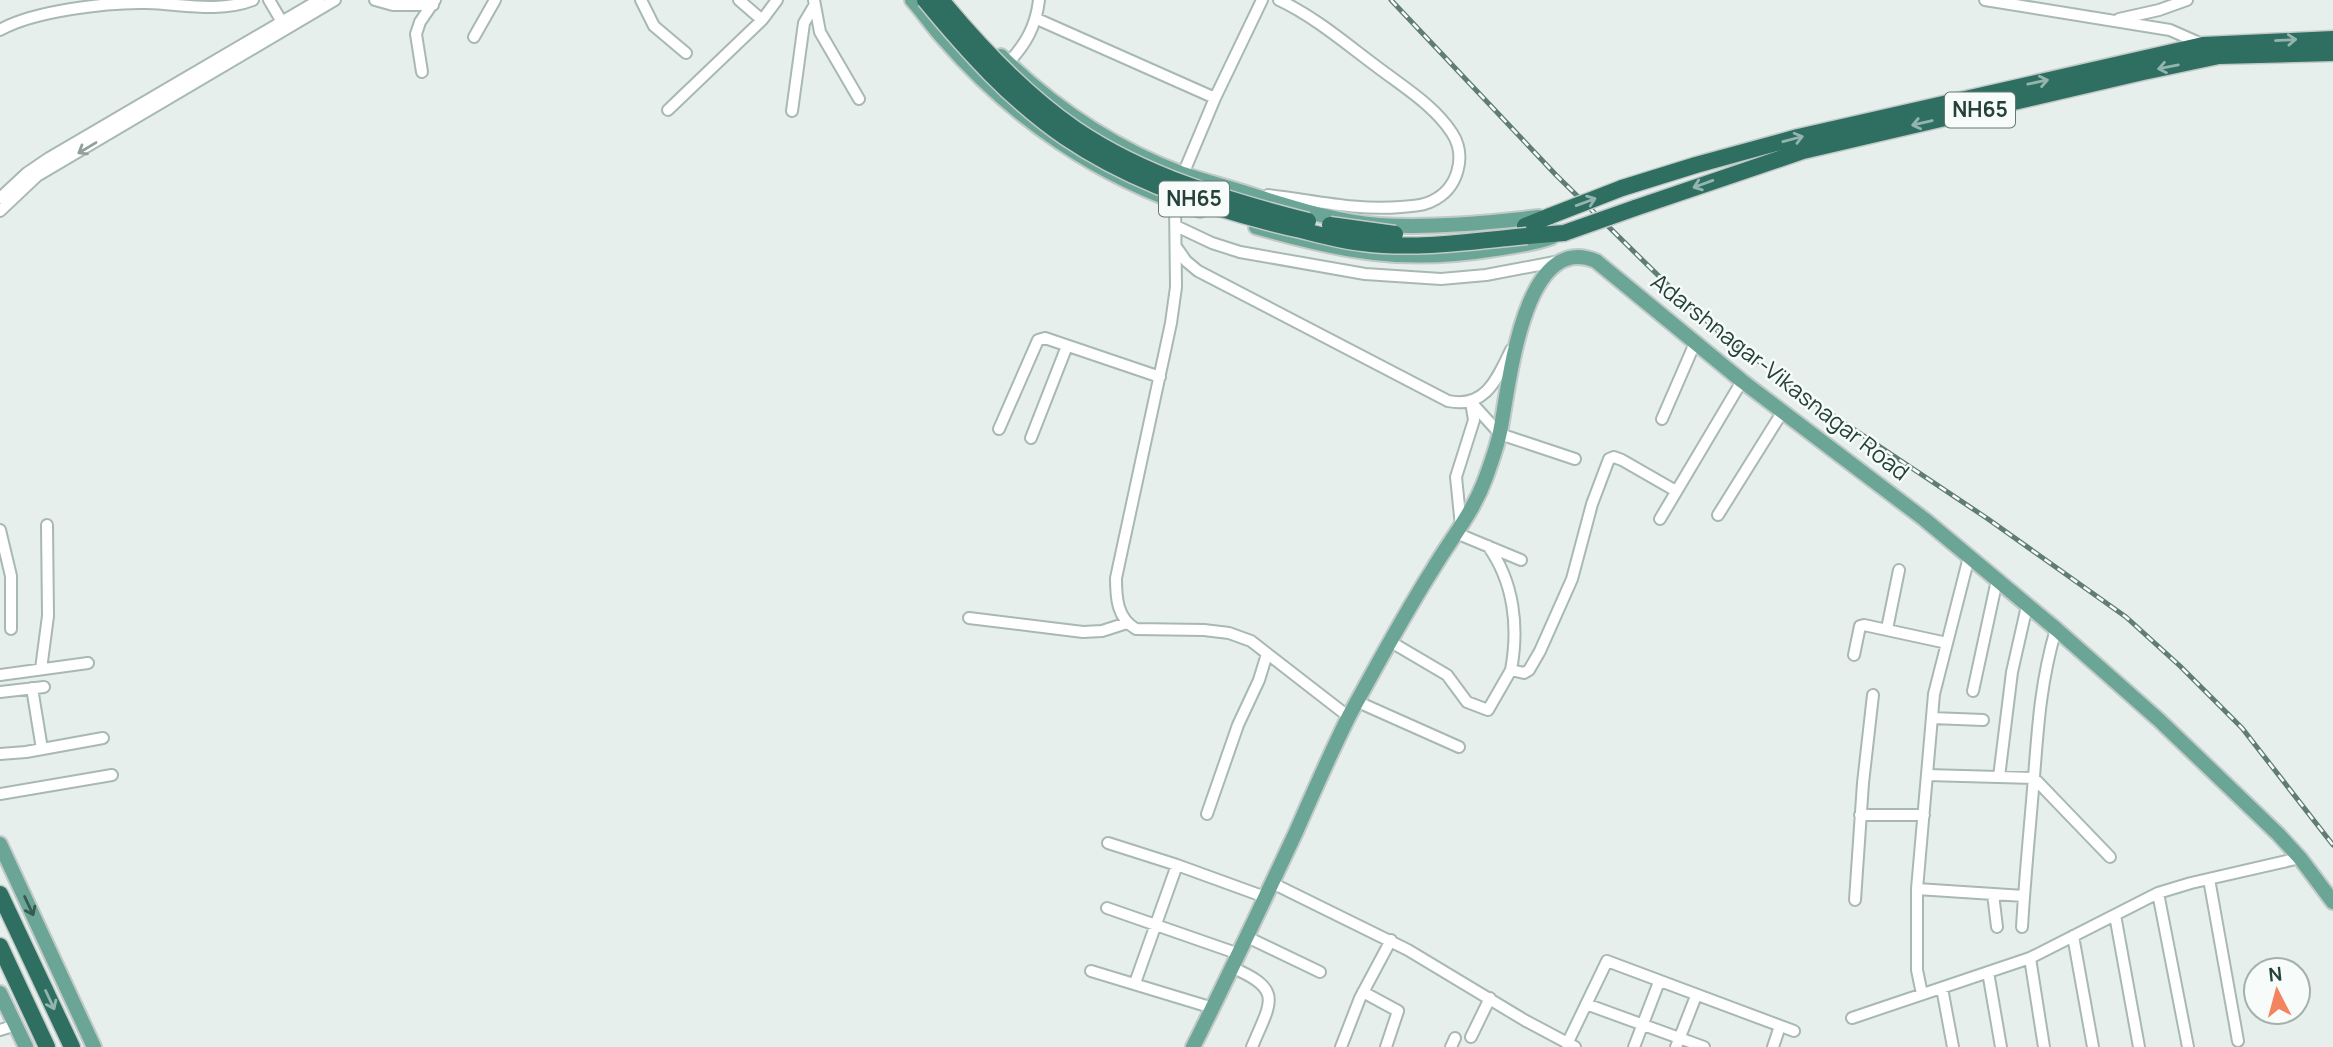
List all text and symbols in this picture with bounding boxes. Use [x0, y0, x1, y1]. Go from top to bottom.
one-way arrow [2274, 33, 2297, 46]
one-way arrow [2157, 60, 2180, 74]
one-way arrow [2026, 74, 2049, 88]
road number: NH65 [1945, 92, 2015, 128]
one-way arrow [1911, 117, 1934, 130]
one-way arrow [1781, 132, 1803, 145]
one-way arrow [78, 141, 98, 155]
one-way arrow [1693, 179, 1715, 191]
road number: NH65 [1159, 182, 1229, 216]
one-way arrow [1575, 195, 1597, 207]
street label: Adarshnagar-Vikasnagar Road [1645, 265, 1916, 487]
one-way arrow [22, 895, 36, 916]
north arrow [2242, 956, 2312, 1026]
text: N [2267, 960, 2283, 988]
one-way arrow [43, 989, 57, 1010]

